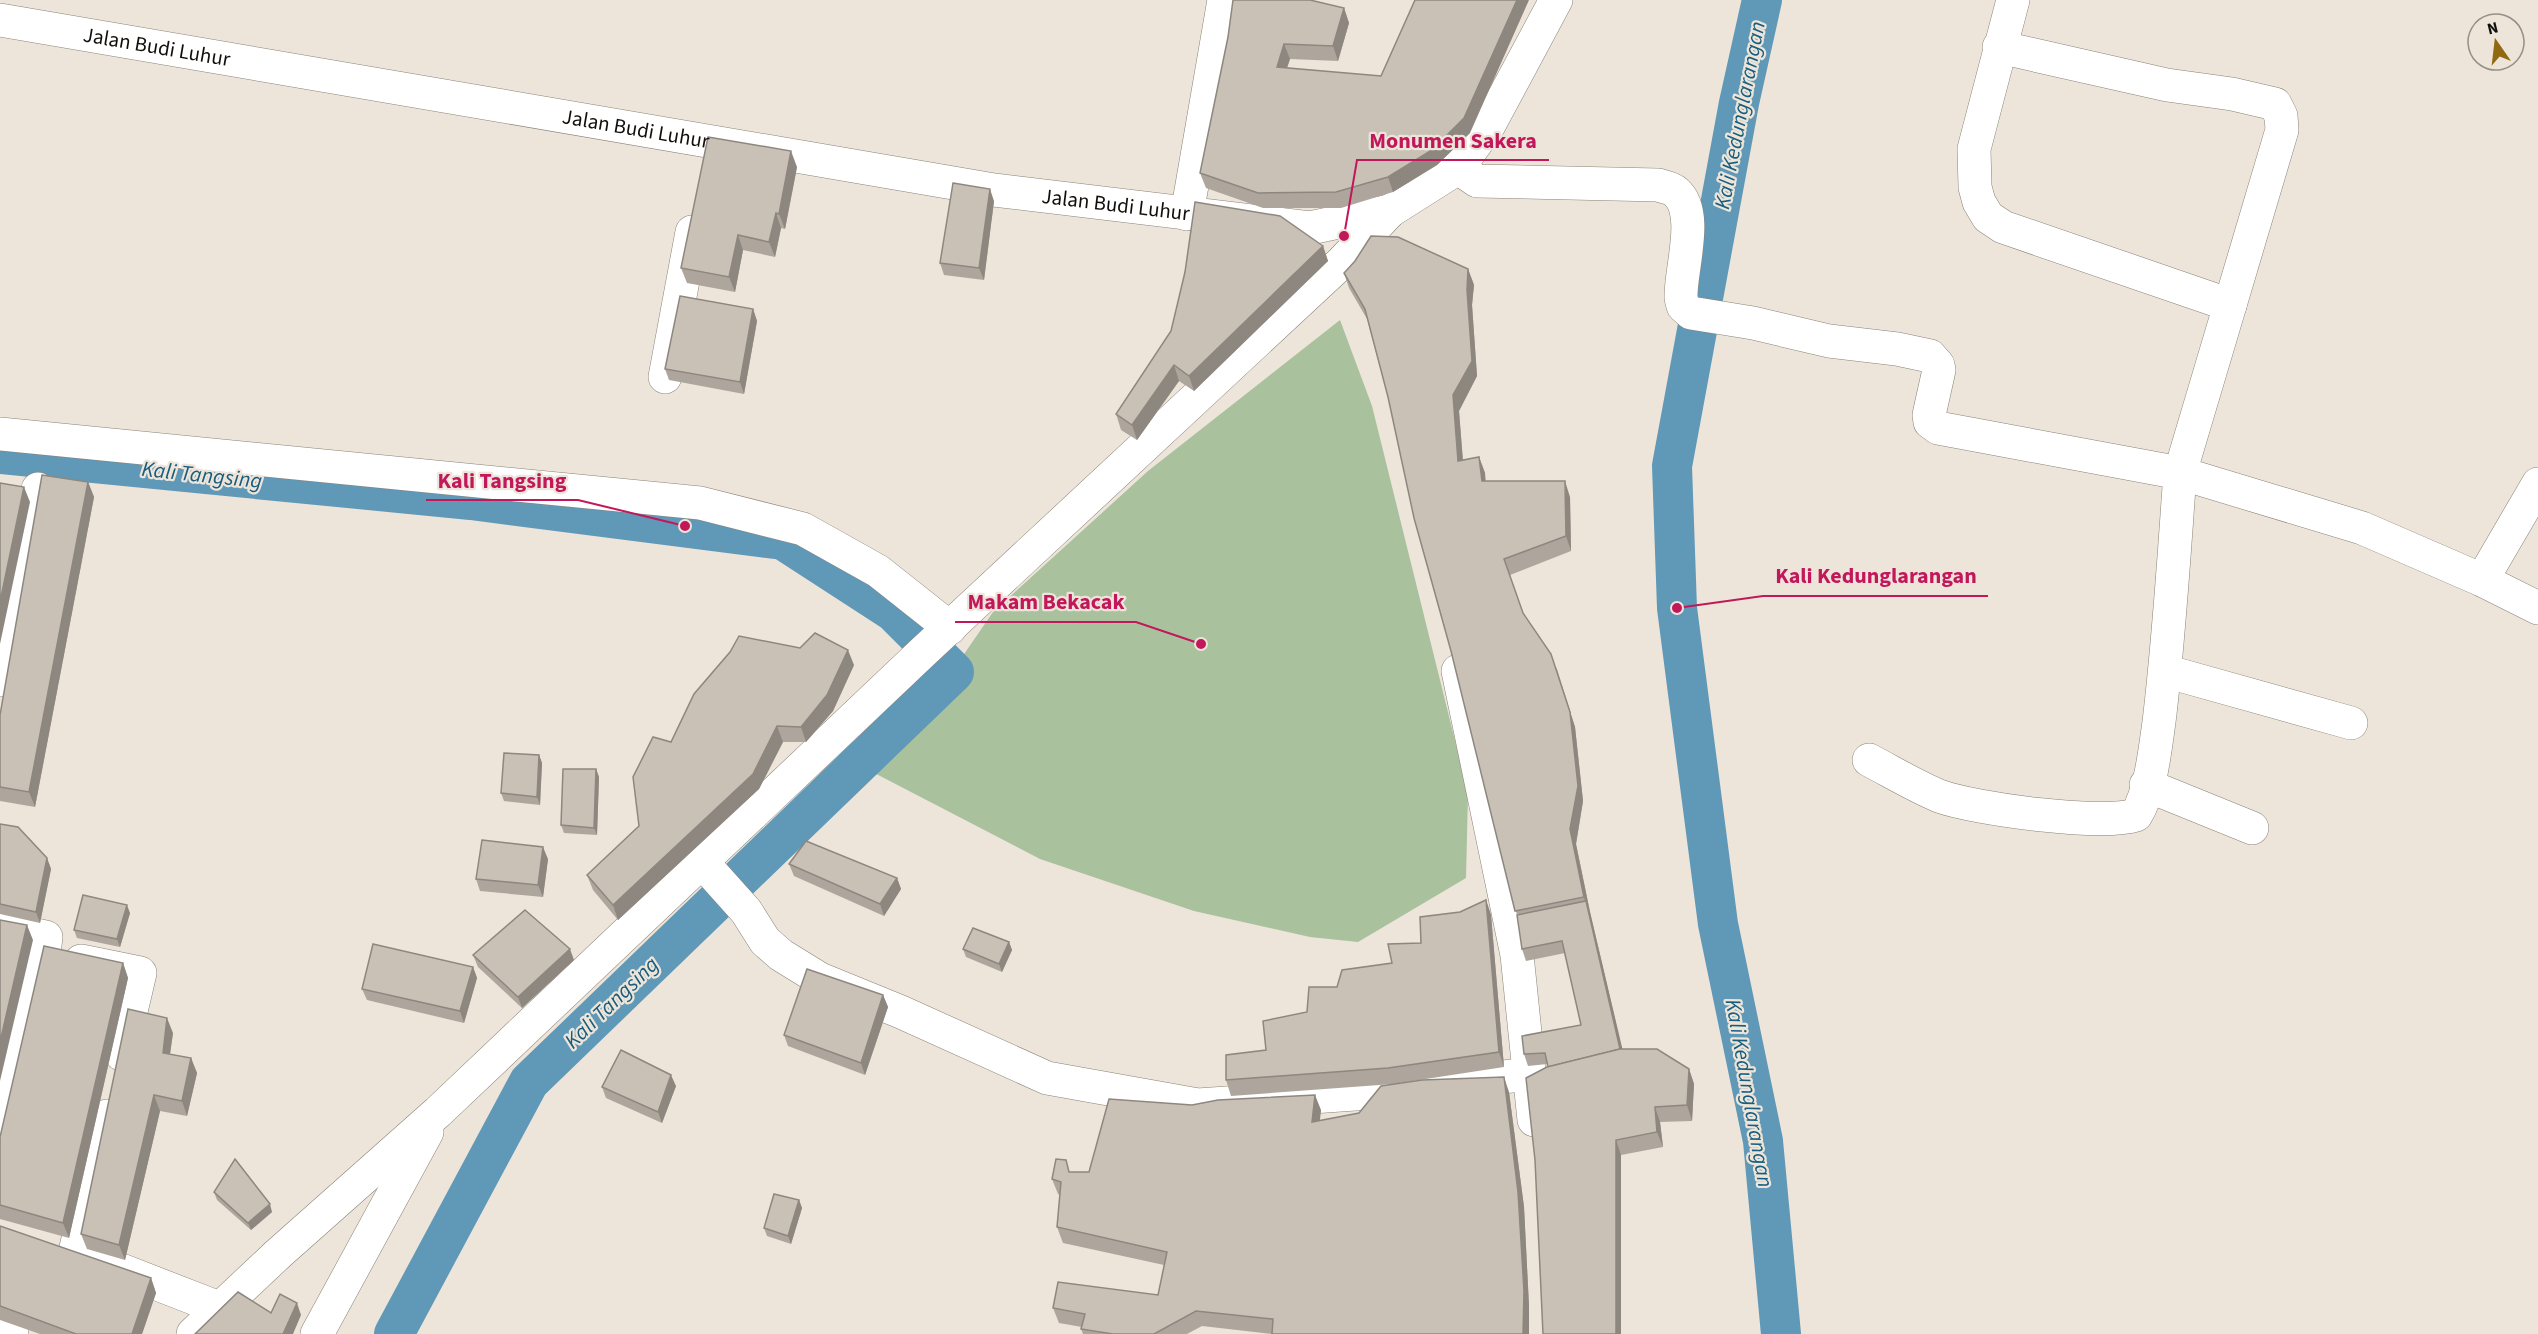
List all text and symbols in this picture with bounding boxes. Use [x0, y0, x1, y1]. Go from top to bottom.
north arrow [2466, 12, 2526, 72]
text: N [2485, 16, 2500, 40]
water label: Kali Kedunglarangan [1706, 18, 1774, 212]
street label: Jalan Budi Luhur [81, 19, 233, 74]
street label: Jalan Budi Luhur [560, 101, 712, 156]
callout: Monumen Sakera [1357, 120, 1549, 160]
text: Monumen Sakera [1369, 125, 1537, 157]
street label: Jalan Budi Luhur [1040, 181, 1192, 228]
water label: Kali Tangsing [140, 453, 264, 497]
callout: Kali Tangsing [426, 460, 578, 500]
text: Kali Tangsing [438, 465, 567, 497]
callout: Kali Kedunglarangan [1763, 556, 1988, 596]
text: Kali Kedunglarangan [1775, 560, 1977, 592]
callout: Makam Bekacak [955, 582, 1136, 622]
text: Makam Bekacak [968, 586, 1124, 618]
water label: Kali Tangsing [557, 949, 666, 1056]
water label: Kali Kedunglarangan [1717, 996, 1781, 1190]

